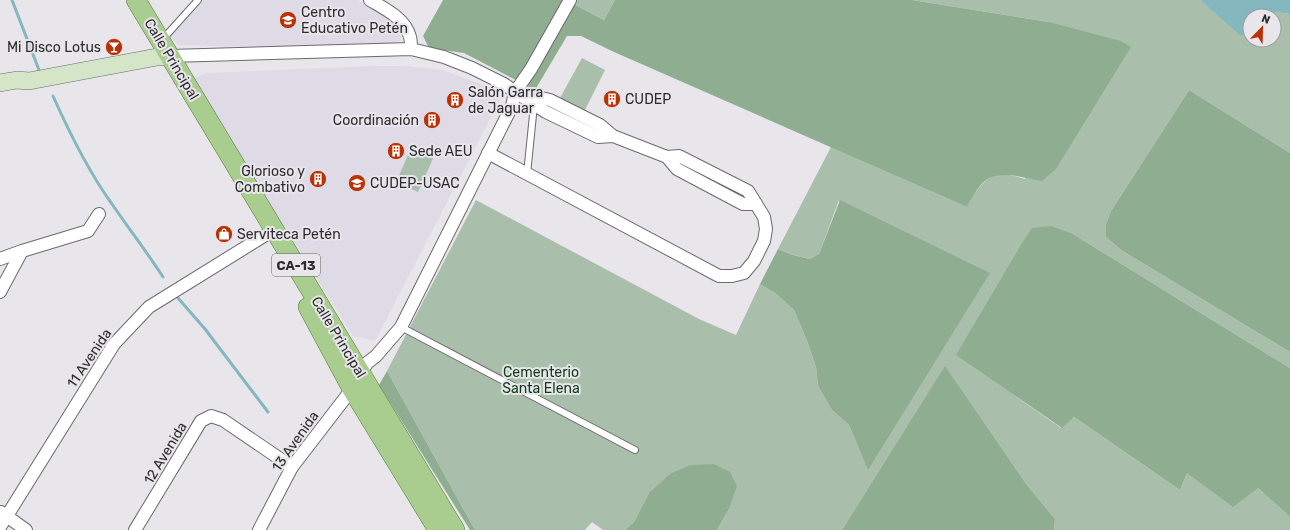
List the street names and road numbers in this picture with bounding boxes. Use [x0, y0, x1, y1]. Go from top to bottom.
street label: Calle Principal [141, 15, 203, 103]
road number: CA-13 [272, 254, 320, 276]
street label: Calle Principal [308, 293, 370, 381]
street label: 11 Avenida [64, 326, 115, 391]
street label: 13 Avenida [268, 408, 322, 475]
street label: 12 Avenida [140, 419, 191, 487]

